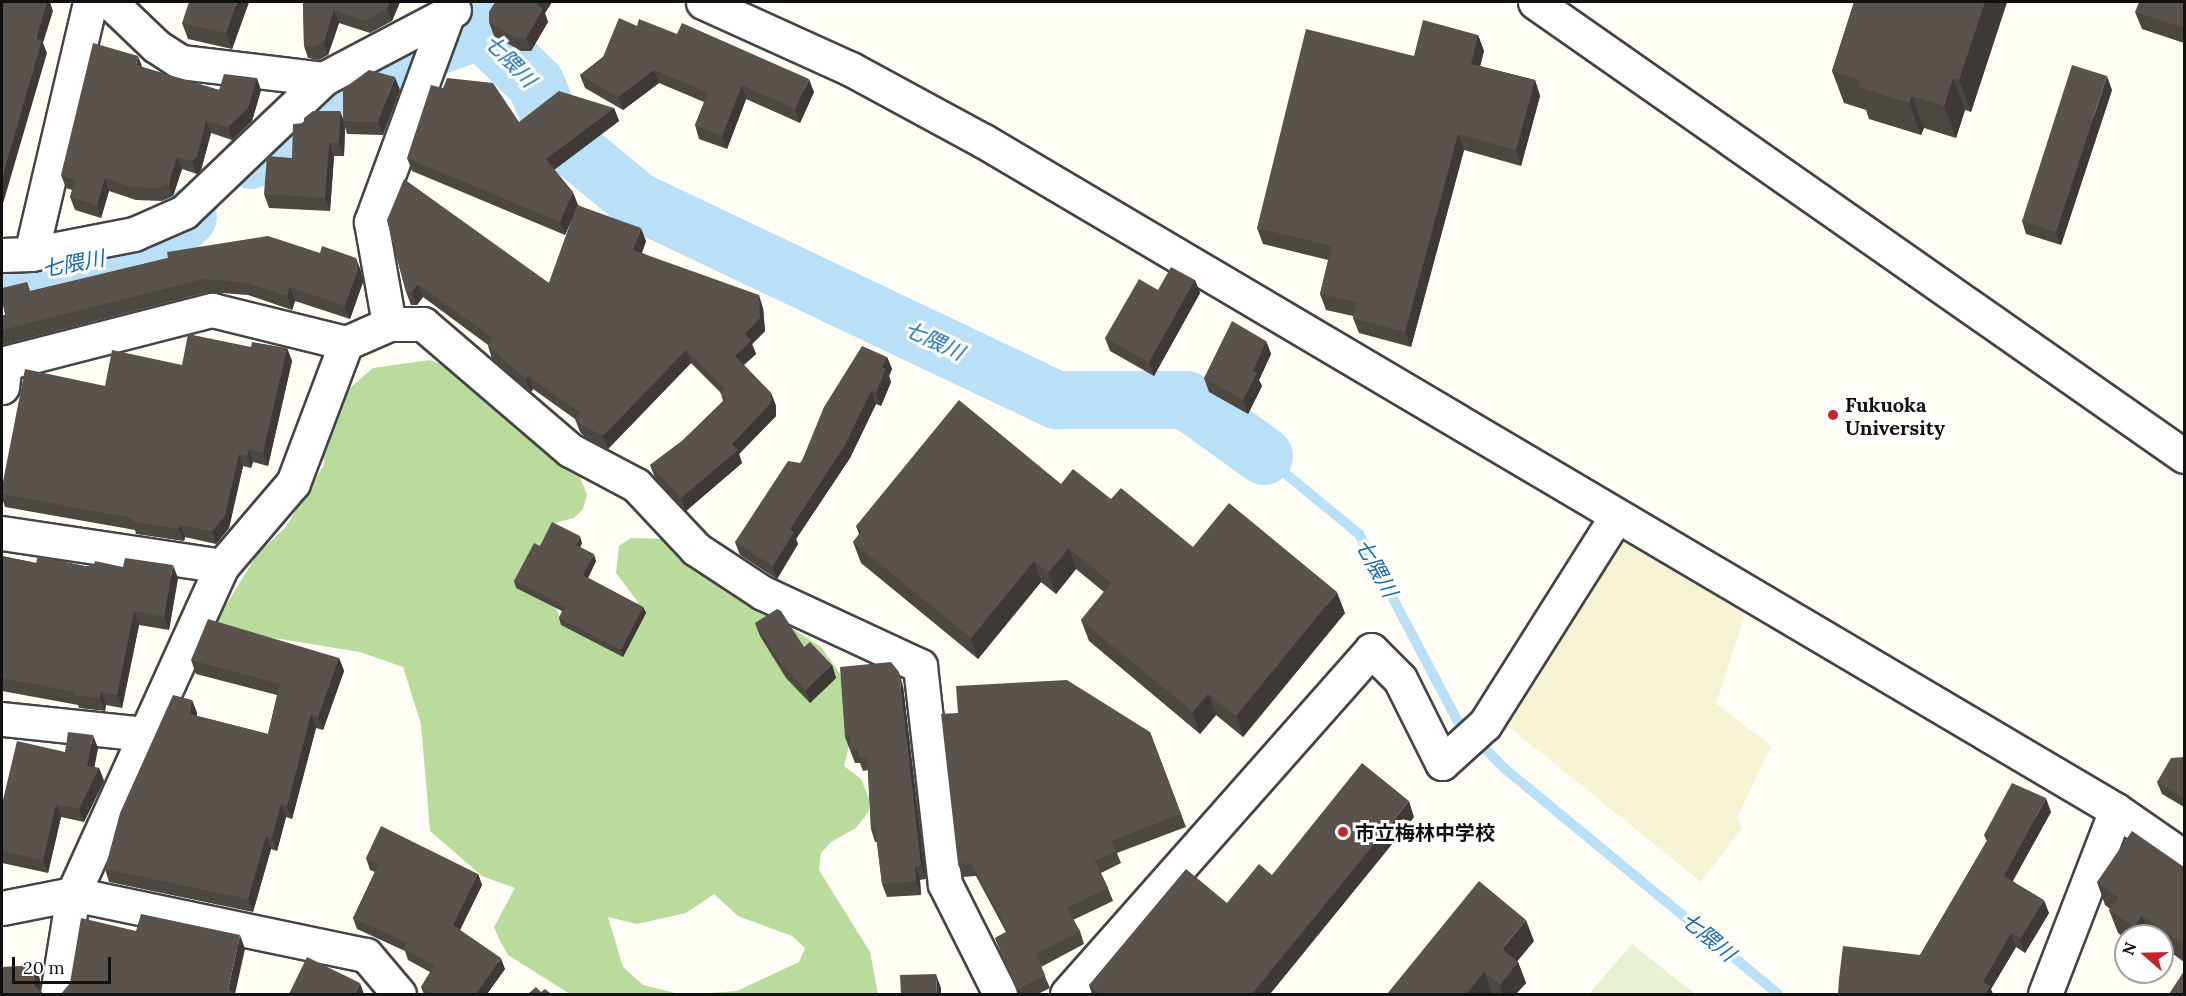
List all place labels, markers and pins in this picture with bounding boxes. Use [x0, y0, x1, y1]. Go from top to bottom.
place label: Fukuoka University [1845, 392, 1945, 439]
marker: Fukuoka University [1826, 408, 1840, 422]
place label: 市立梅林中学校 [1355, 820, 1495, 844]
marker: 市立梅林中学校 [1336, 825, 1350, 839]

